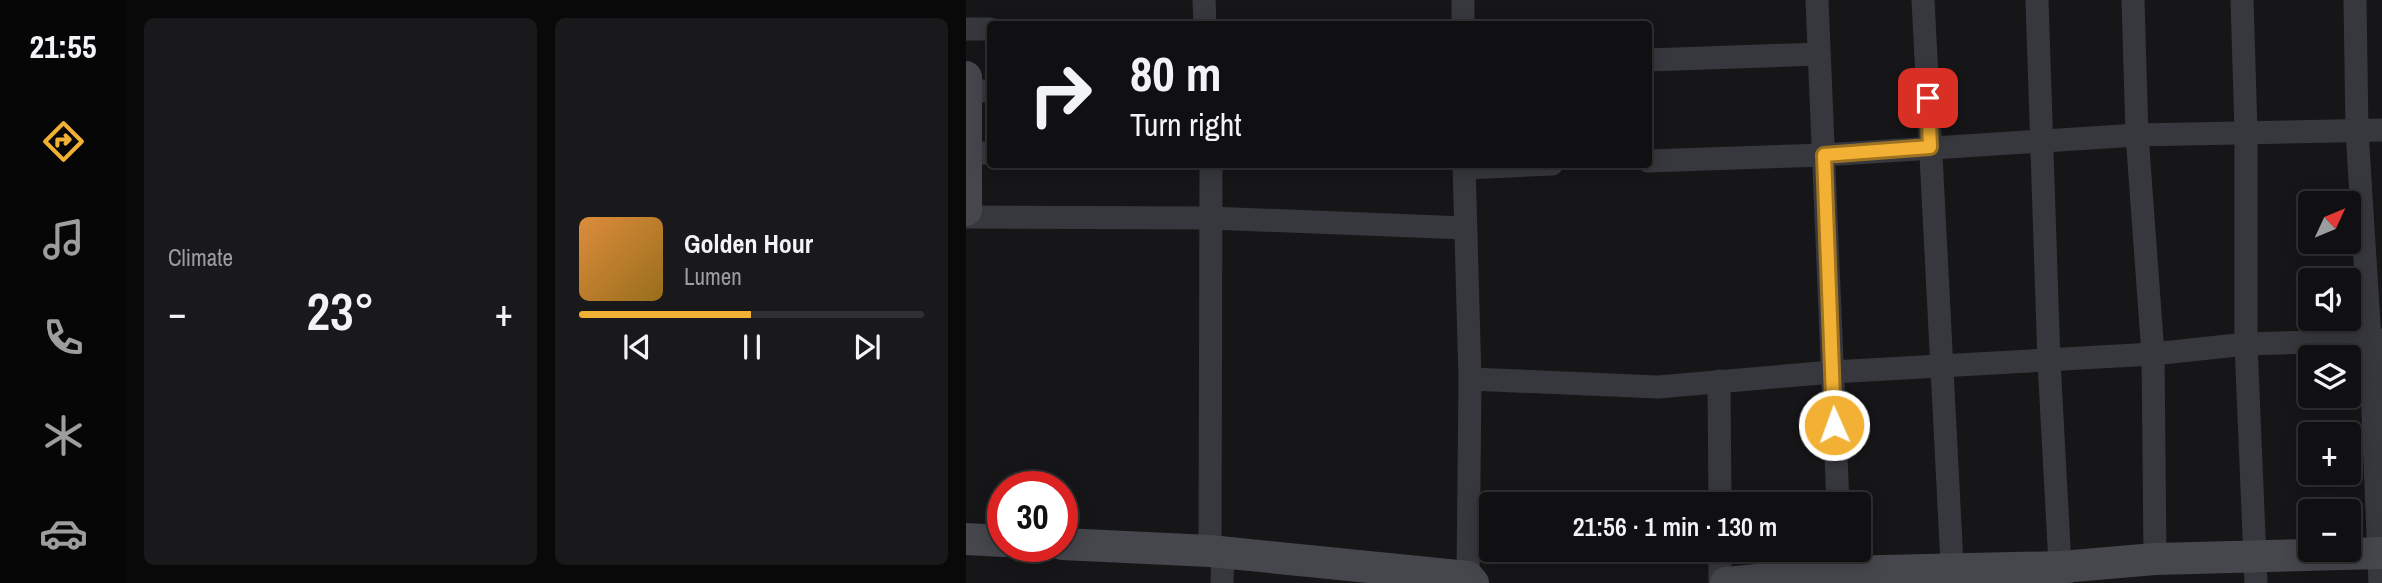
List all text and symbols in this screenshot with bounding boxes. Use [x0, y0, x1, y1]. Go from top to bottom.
text: 21:55 [29, 25, 97, 68]
text: 80 m [1130, 40, 1222, 106]
icon: right [1015, 49, 1106, 140]
pin [1898, 68, 1958, 128]
icon: arrive [1909, 79, 1947, 117]
text: Turn right [1130, 103, 1242, 146]
icon: directions [39, 117, 88, 166]
north arrow [2298, 191, 2361, 254]
map controls [2298, 191, 2361, 562]
icon: music [39, 215, 88, 264]
text: Golden Hour [684, 226, 813, 261]
text: Climate [168, 242, 233, 273]
text: Lumen [684, 261, 742, 292]
button: sound [2298, 268, 2361, 331]
text: 23° [306, 276, 375, 346]
text: − [168, 287, 186, 338]
text: + [495, 287, 513, 338]
icon: phone [39, 313, 88, 362]
icon: previous [618, 328, 656, 366]
icon: pause [733, 328, 771, 366]
icon: next [848, 328, 886, 366]
button: layers [2298, 345, 2361, 408]
position arrow [1797, 388, 1871, 462]
icon: climate [39, 411, 88, 460]
button: + [2298, 422, 2361, 485]
speed limit sign: 30 [987, 471, 1078, 562]
button: − [2298, 499, 2361, 562]
icon: car [39, 509, 88, 558]
text: 21:56 · 1 min · 130 m [1573, 509, 1777, 544]

